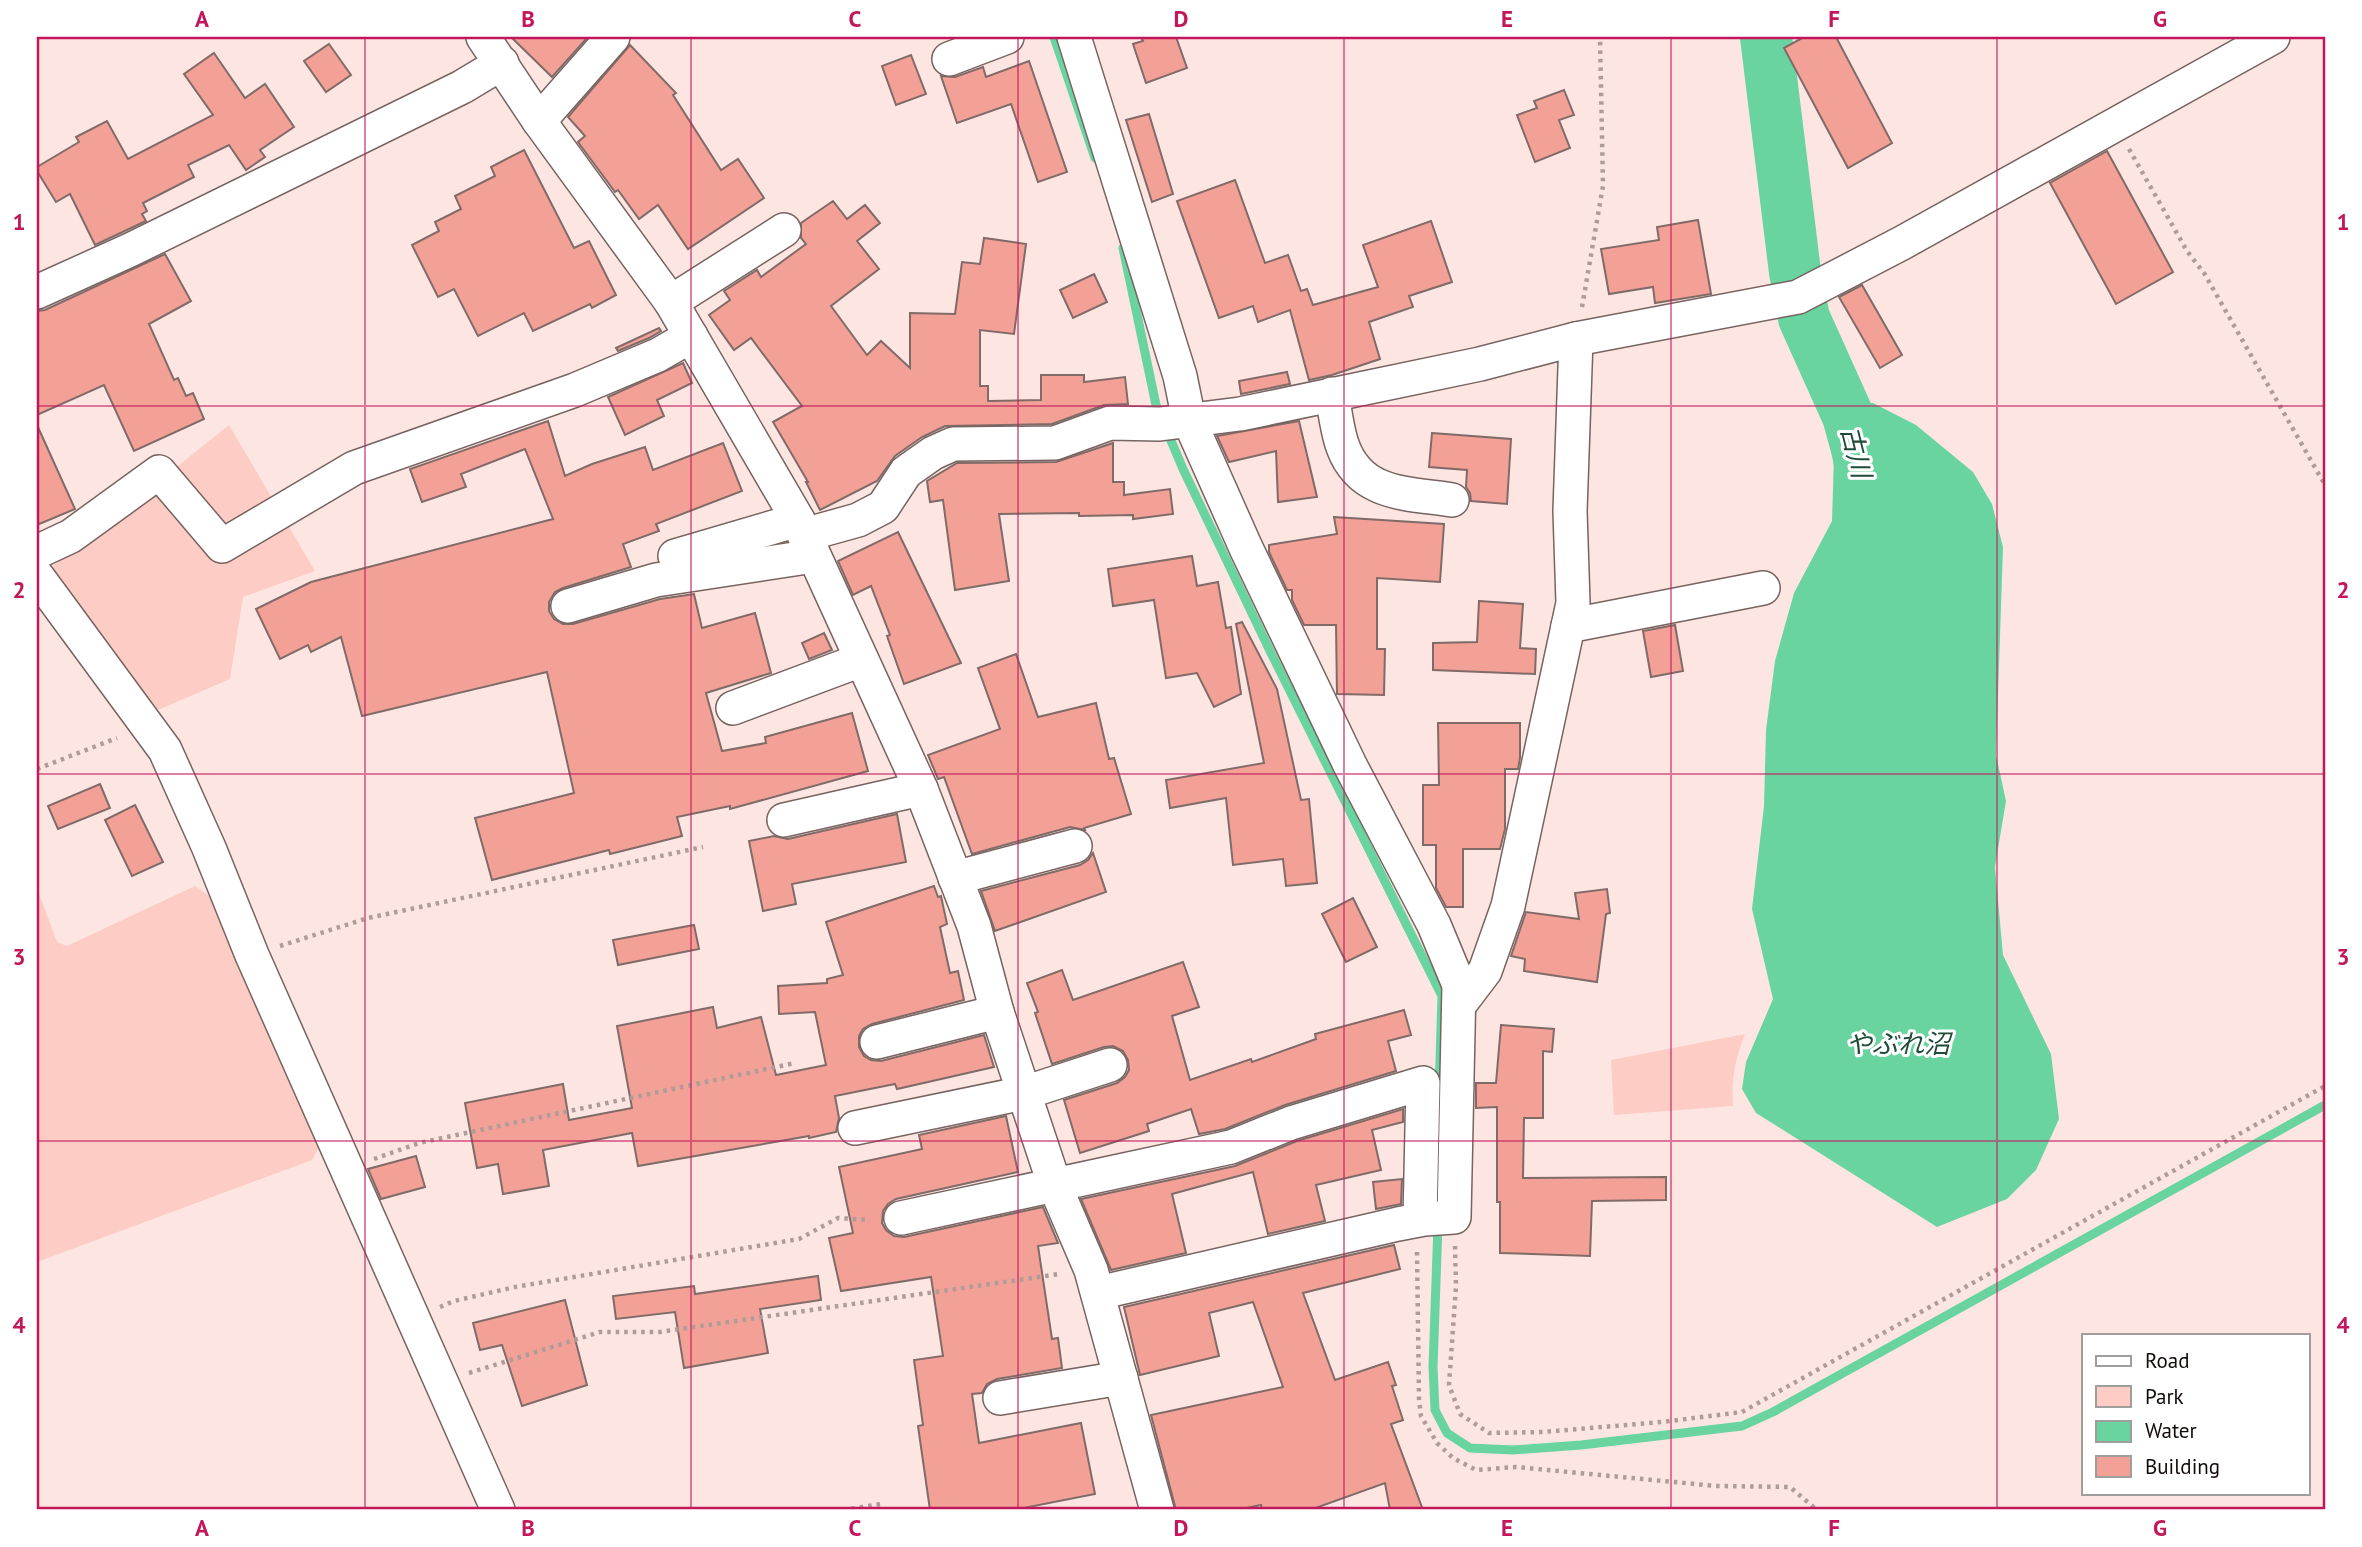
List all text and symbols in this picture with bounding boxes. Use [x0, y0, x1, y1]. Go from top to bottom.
text: A [195, 4, 209, 33]
text: B [521, 4, 535, 33]
text: C [849, 4, 862, 33]
text: D [1174, 4, 1188, 33]
text: E [1501, 4, 1513, 33]
text: F [1828, 4, 1840, 33]
text: G [2153, 4, 2167, 33]
text: 1 [12, 207, 26, 236]
text: 1 [2336, 207, 2350, 236]
water label: 古川 [1834, 423, 1880, 484]
text: 2 [12, 575, 26, 604]
text: 2 [2336, 575, 2350, 604]
text: 3 [12, 942, 26, 971]
text: 3 [2336, 942, 2350, 971]
water label: やぶれ沼 [1846, 1027, 1954, 1060]
text: 4 [12, 1310, 26, 1339]
text: 4 [2336, 1310, 2350, 1339]
legend [2082, 1334, 2310, 1494]
text: Road [2145, 1347, 2189, 1374]
text: Park [2145, 1383, 2184, 1410]
text: Water [2145, 1417, 2197, 1444]
text: Building [2145, 1453, 2220, 1480]
text: A [195, 1513, 209, 1542]
text: B [521, 1513, 535, 1542]
text: C [849, 1513, 862, 1542]
text: D [1174, 1513, 1188, 1542]
text: E [1501, 1513, 1513, 1542]
text: F [1828, 1513, 1840, 1542]
text: G [2153, 1513, 2167, 1542]

